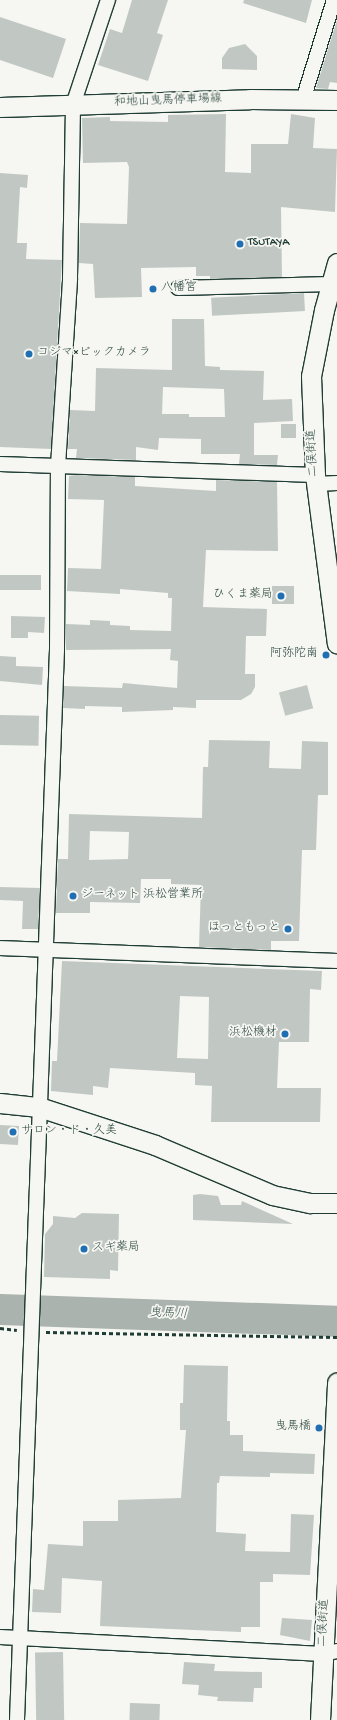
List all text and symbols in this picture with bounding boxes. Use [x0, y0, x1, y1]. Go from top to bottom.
street label: 和地山曳馬停車場線 [114, 93, 222, 111]
place label: TSUTAYA [248, 237, 289, 251]
marker: TSUTAYA [235, 239, 245, 249]
place label: 八幡宮 [161, 282, 197, 296]
marker: 八幡宮 [148, 284, 158, 294]
place label: コジマ×ビックカメラ [37, 347, 151, 361]
marker: コジマ×ビックカメラ [24, 349, 34, 359]
street label: 二俣街道 [306, 429, 322, 477]
place label: ひくま薬局 [213, 589, 273, 603]
marker: ひくま薬局 [276, 591, 286, 601]
place label: 阿弥陀南 [270, 648, 318, 662]
marker: 阿弥陀南 [321, 650, 331, 660]
place label: ジーネット 浜松営業所 [81, 889, 204, 903]
marker: ジーネット 浜松営業所 [68, 891, 78, 901]
place label: ほっともっと [208, 922, 280, 936]
marker: ほっともっと [283, 924, 293, 934]
place label: 浜松機材 [229, 1027, 277, 1041]
marker: 浜松機材 [280, 1029, 290, 1039]
place label: サロン・ド・久美 [21, 1125, 117, 1139]
marker: サロン・ド・久美 [8, 1127, 18, 1137]
place label: スギ薬局 [92, 1242, 140, 1256]
marker: スギ薬局 [79, 1244, 89, 1254]
water label: 曳馬川 [148, 1307, 188, 1323]
place label: 曳馬橋 [275, 1421, 311, 1435]
marker: 曳馬橋 [314, 1423, 324, 1433]
street label: 二俣街道 [317, 1599, 333, 1647]

